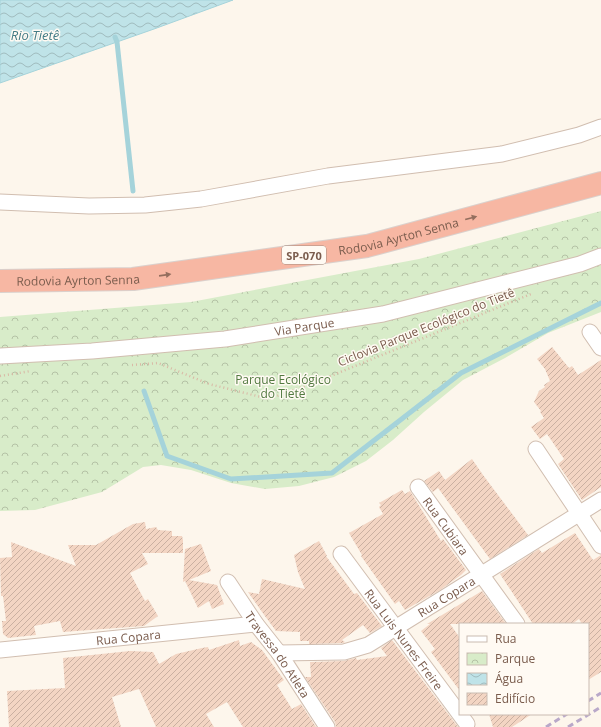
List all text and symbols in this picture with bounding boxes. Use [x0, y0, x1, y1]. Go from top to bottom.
water label: Rio Tietê [11, 26, 60, 44]
street label: Rodovia Ayrton Senna [337, 213, 460, 258]
one-way arrow [465, 215, 477, 221]
road number: SP-070 [282, 246, 326, 264]
street label: Rodovia Ayrton Senna [16, 270, 141, 289]
one-way arrow [159, 272, 171, 278]
street label: Ciclovia Parque Ecológico do Tietê [335, 284, 517, 370]
street label: Via Parque [273, 313, 336, 340]
park label: Parque Ecológico do Tietê [235, 371, 331, 402]
street label: Rua Cubiara [419, 493, 473, 558]
street label: Rua Copara [414, 572, 478, 621]
street label: Rua Luis Nunes Freire [361, 585, 447, 693]
street label: Travessa do Atleta [241, 608, 314, 701]
legend [459, 623, 589, 715]
street label: Rua Copara [95, 625, 162, 649]
text: Rua [495, 630, 516, 647]
text: Parque [495, 650, 535, 667]
text: Água [495, 670, 523, 687]
text: Edifício [495, 690, 535, 707]

